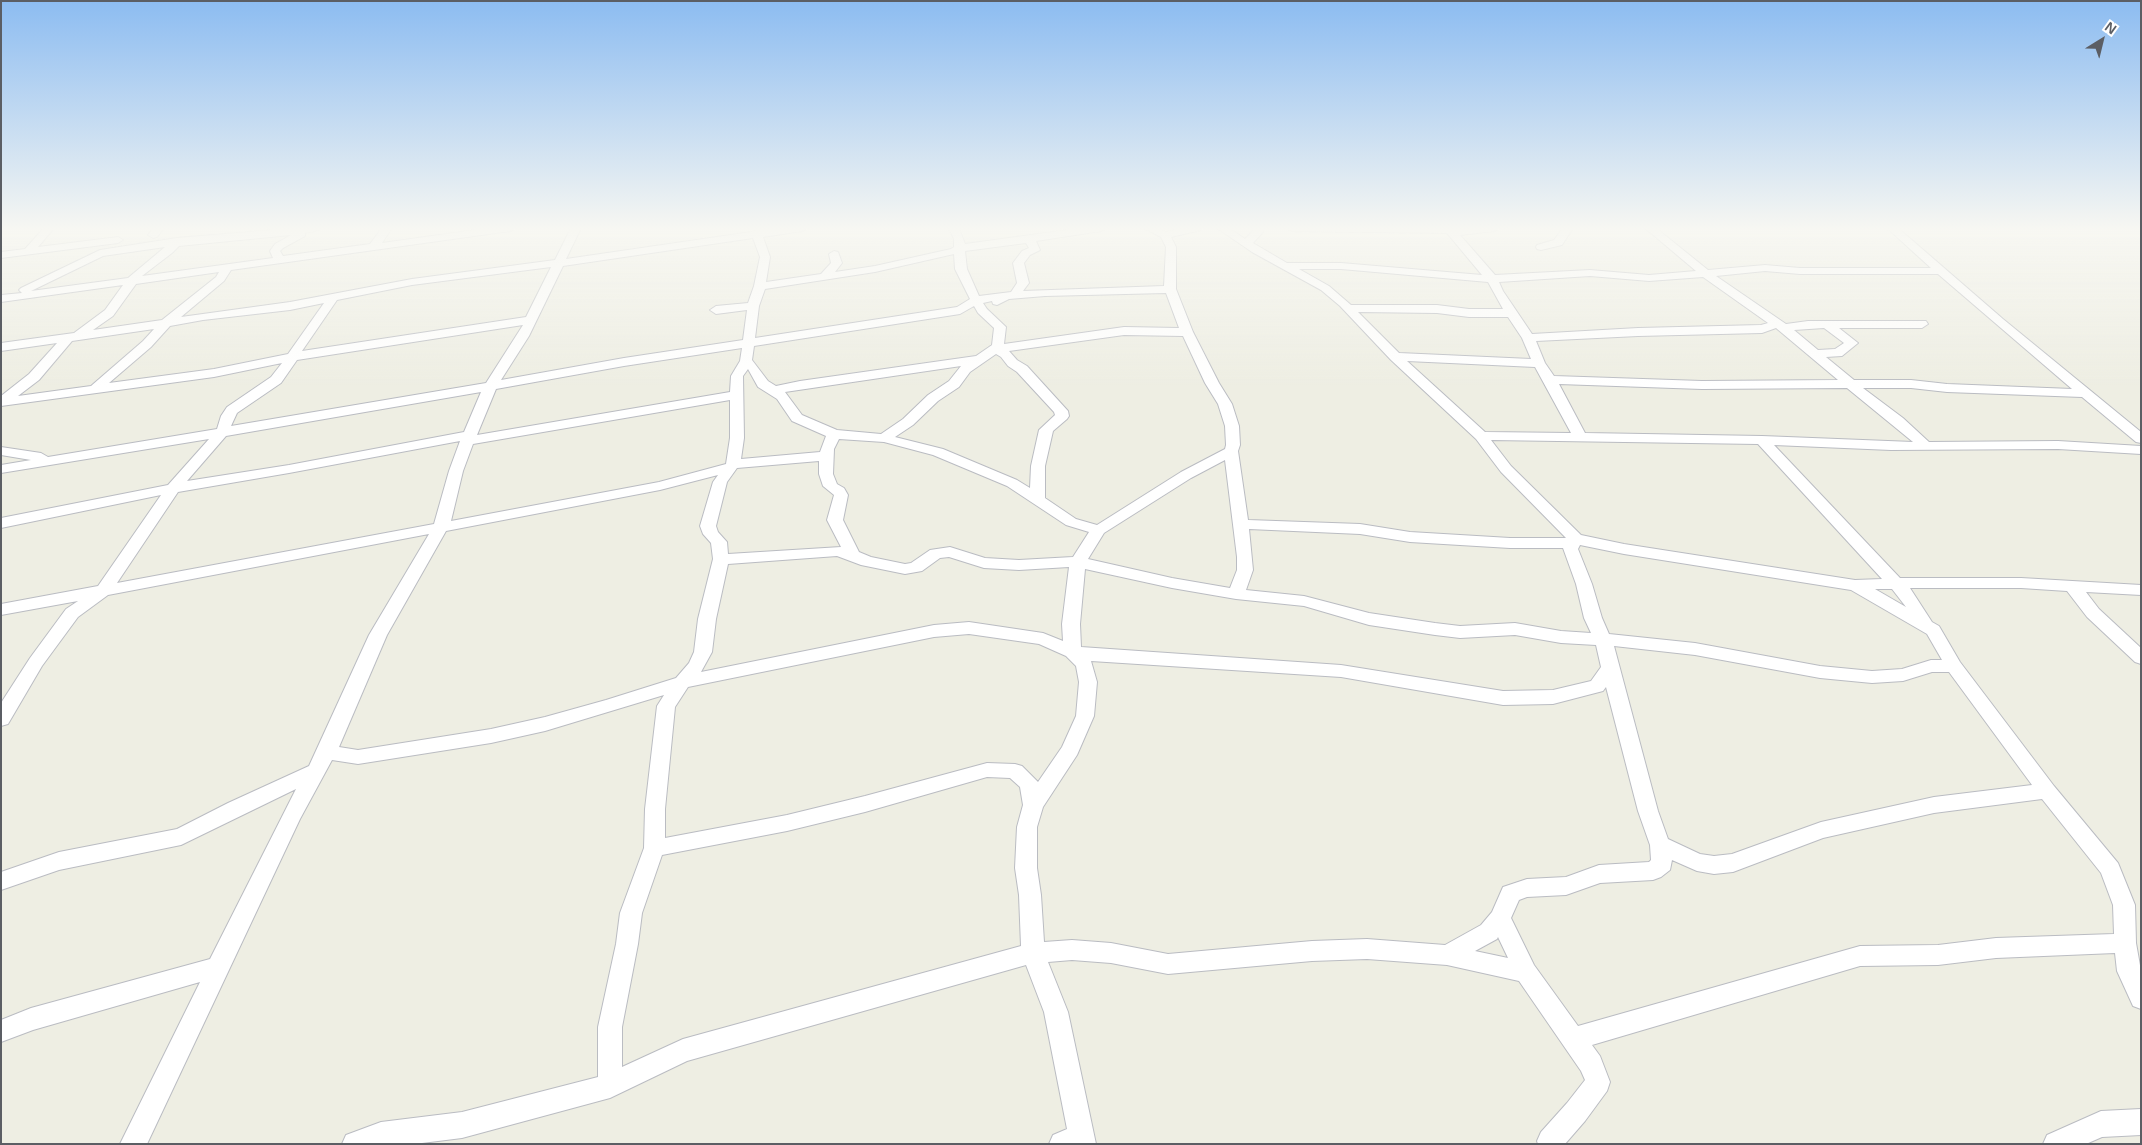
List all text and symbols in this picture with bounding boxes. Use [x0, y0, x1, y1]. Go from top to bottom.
north arrow [2077, 15, 2127, 65]
text: N [2102, 18, 2120, 37]

